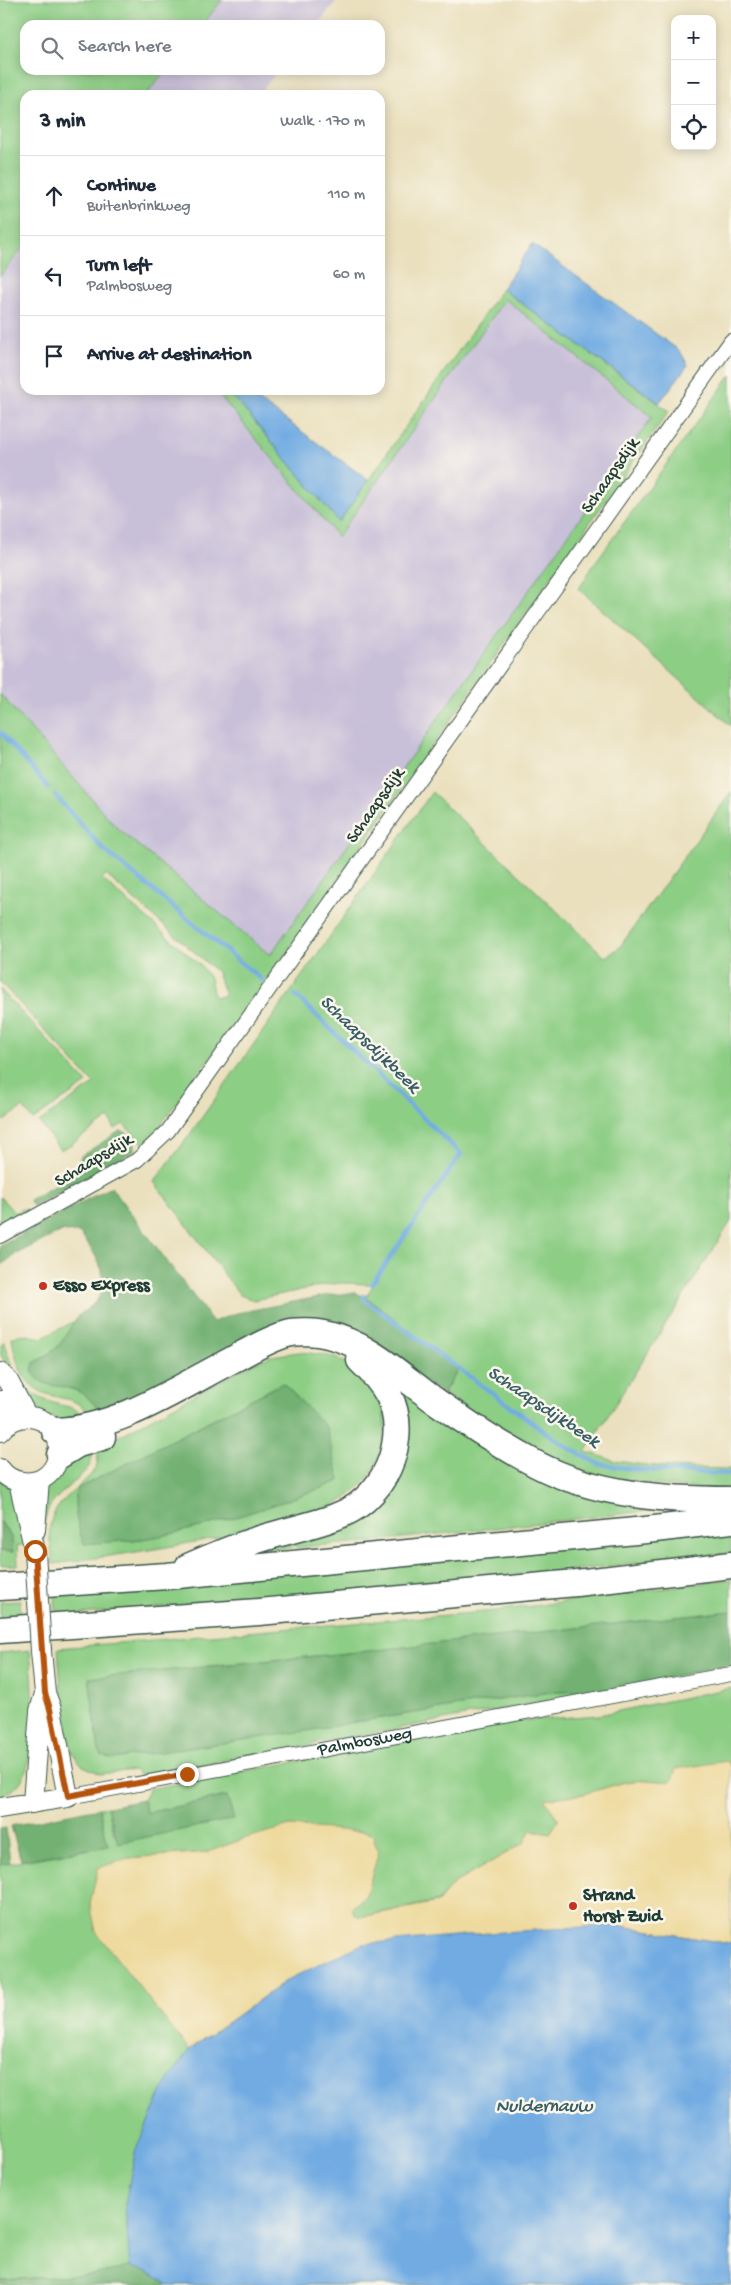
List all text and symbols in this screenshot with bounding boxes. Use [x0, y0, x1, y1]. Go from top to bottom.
map controls [671, 15, 716, 150]
button: + [671, 15, 716, 60]
search box [20, 20, 385, 75]
icon: search [38, 34, 66, 62]
text: Search here [78, 36, 172, 59]
button: − [671, 60, 716, 105]
button: locate [671, 105, 716, 150]
text: 3 min [40, 110, 85, 135]
text: Walk · 170 m [280, 113, 365, 132]
text: Continue [87, 175, 156, 198]
icon: ahead [40, 182, 68, 210]
text: 110 m [328, 186, 365, 205]
text: Buitenbrinkweg [87, 198, 191, 217]
text: Turn left [87, 255, 151, 278]
icon: left [40, 262, 68, 290]
text: 60 m [333, 266, 365, 285]
text: Palmbosweg [87, 278, 172, 297]
icon: arrive [40, 342, 68, 370]
text: Arrive at destination [87, 344, 251, 367]
street label: Schaapsdijk [577, 433, 646, 518]
street label: Schaapsdijk [342, 763, 411, 848]
water label: Schaapsdijkbeek [314, 991, 425, 1100]
street label: Schaapsdijk [51, 1128, 139, 1192]
place label: Esso Express [53, 1276, 151, 1297]
marker: Esso Express [37, 1280, 49, 1292]
water label: Schaapsdijkbeek [483, 1362, 605, 1455]
route start [24, 1540, 47, 1563]
street label: Palmbosweg [315, 1723, 414, 1761]
route end [176, 1763, 199, 1786]
place label: Strand Horst Zuid [583, 1886, 664, 1928]
marker: Strand Horst Zuid [567, 1900, 579, 1912]
water label: Nuldernauw [496, 2096, 593, 2119]

